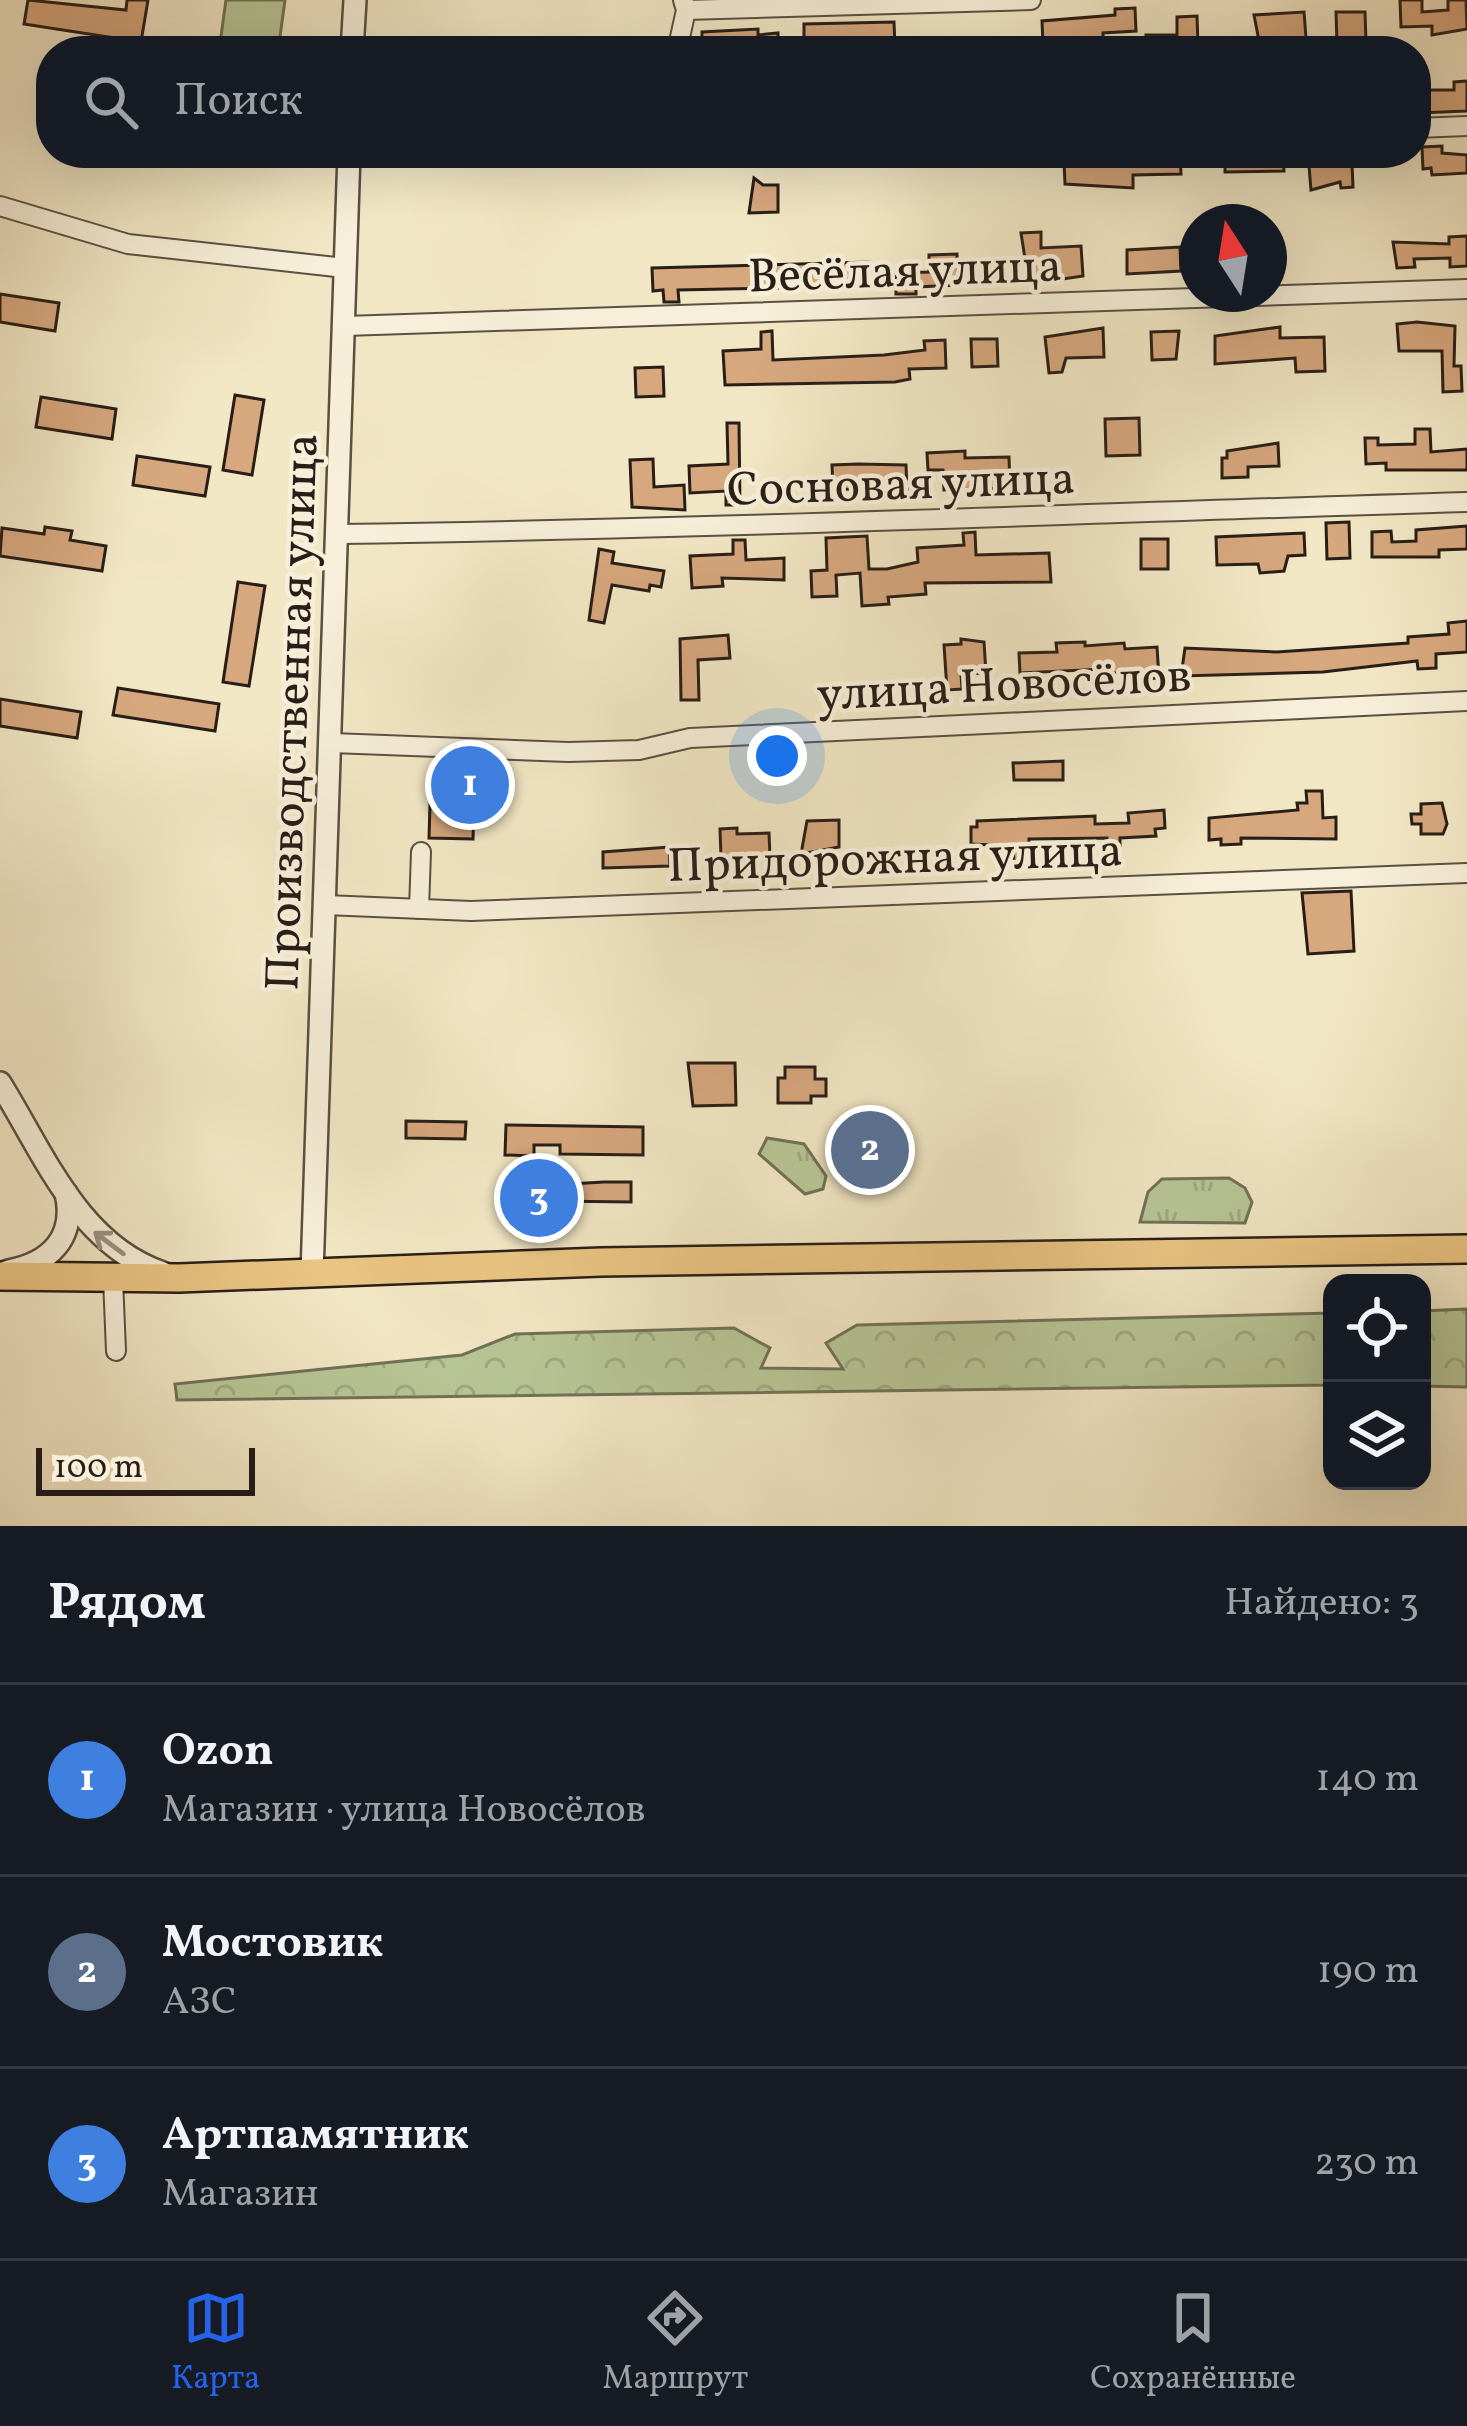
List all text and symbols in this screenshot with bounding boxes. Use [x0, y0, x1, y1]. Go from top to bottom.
search box [36, 36, 1431, 168]
icon: search [78, 69, 144, 135]
text: Поиск [174, 71, 303, 134]
north arrow [1179, 204, 1287, 312]
street label: Весёлая улица [747, 235, 1063, 312]
street label: Производственная улица [251, 432, 338, 992]
street label: Сосновая улица [726, 447, 1076, 526]
street label: улица Новосёлов [815, 644, 1193, 731]
your location [747, 726, 807, 786]
pin: 1 [431, 740, 509, 830]
street label: Придорожная улица [667, 819, 1124, 902]
pin: 2 [831, 1105, 909, 1195]
pin: 3 [500, 1153, 578, 1243]
one-way arrow [93, 1230, 125, 1257]
map controls [1323, 1274, 1431, 1490]
button: locate [1323, 1274, 1431, 1382]
button: layers [1323, 1382, 1431, 1490]
scale bar [36, 1442, 255, 1495]
text: 100 m [54, 1446, 143, 1492]
text: Рядом [48, 1569, 206, 1640]
text: Найдено: 3 [1224, 1577, 1419, 1631]
text: Ozon [162, 1721, 274, 1784]
text: 1 [79, 1753, 95, 1807]
text: 140 m [1316, 1753, 1419, 1807]
text: Магазин · улица Новосёлов [162, 1784, 645, 1838]
text: Мостовик [162, 1913, 383, 1976]
text: 2 [77, 1945, 97, 1999]
text: 190 m [1317, 1945, 1419, 1999]
text: АЗС [162, 1976, 236, 2030]
text: Артпамятник [162, 2105, 469, 2168]
text: 3 [77, 2137, 97, 2191]
text: 230 m [1314, 2137, 1419, 2191]
text: Магазин [162, 2168, 319, 2222]
tab: Карта [171, 2285, 261, 2403]
tab: Маршрут [603, 2285, 748, 2403]
tab: Сохранённые [1090, 2285, 1296, 2403]

